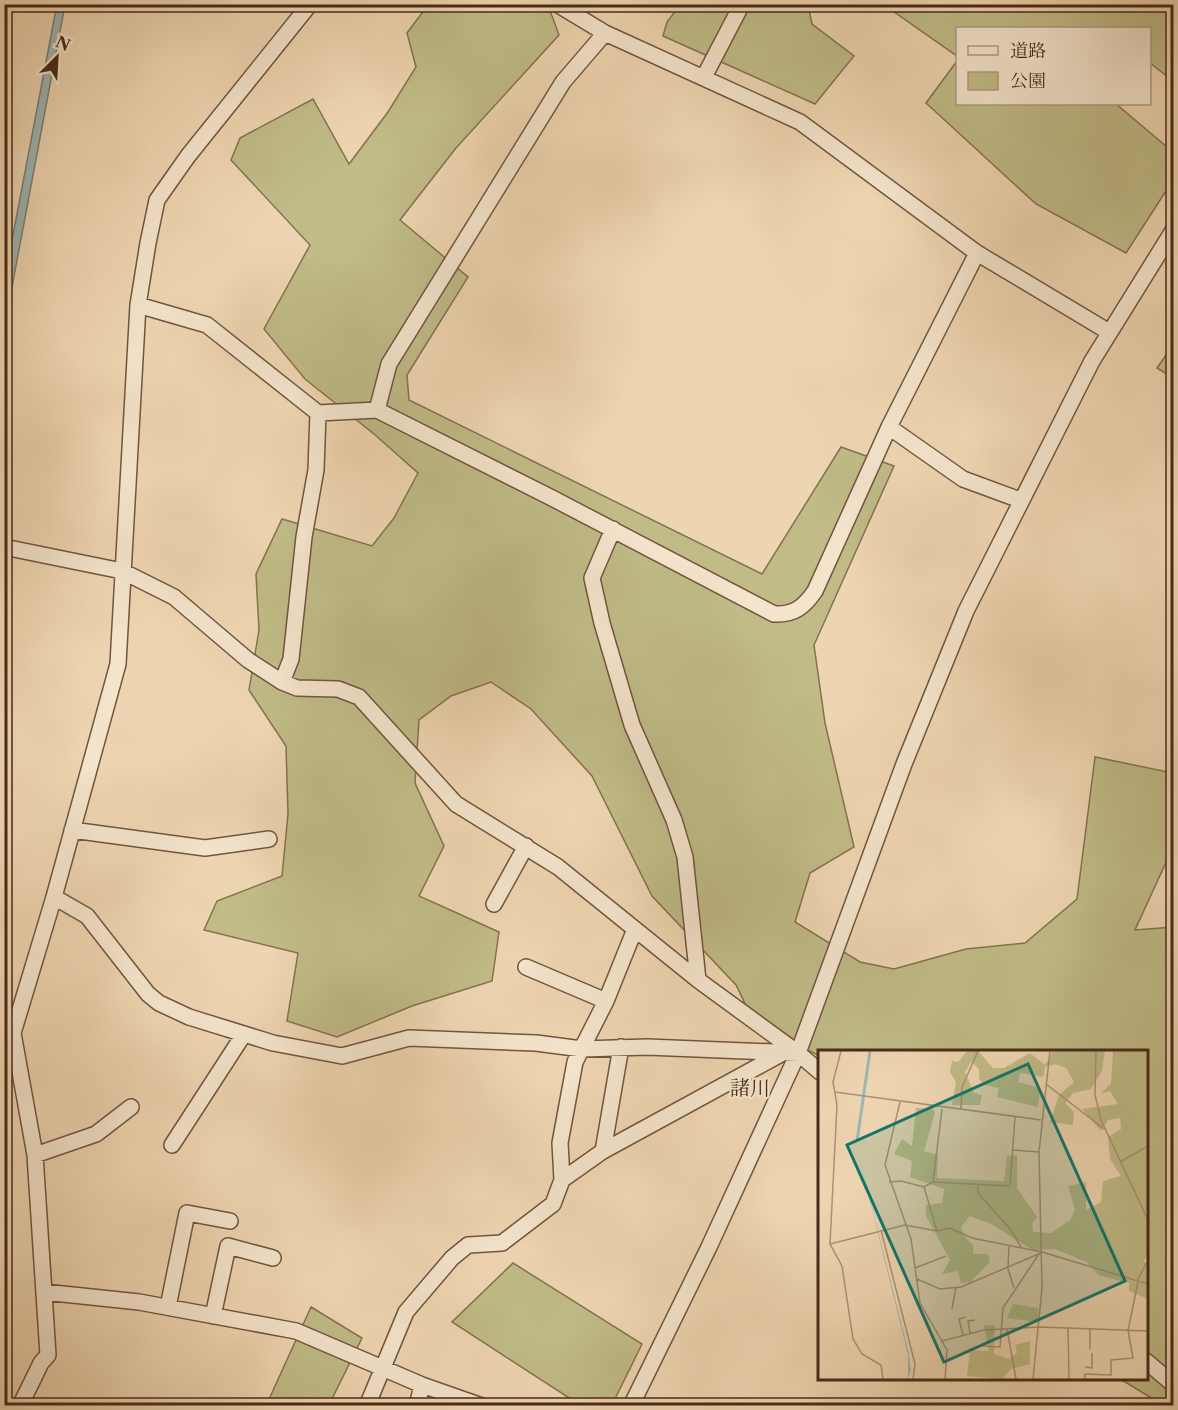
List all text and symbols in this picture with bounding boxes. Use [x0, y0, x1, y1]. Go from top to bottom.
north arrow [27, 27, 87, 87]
legend [956, 27, 1151, 105]
text: N [53, 31, 74, 55]
text: 道路 [1010, 40, 1046, 62]
text: 公園 [1010, 70, 1046, 92]
inset map [818, 1050, 1148, 1380]
district label: 諸川 [730, 1076, 770, 1100]

